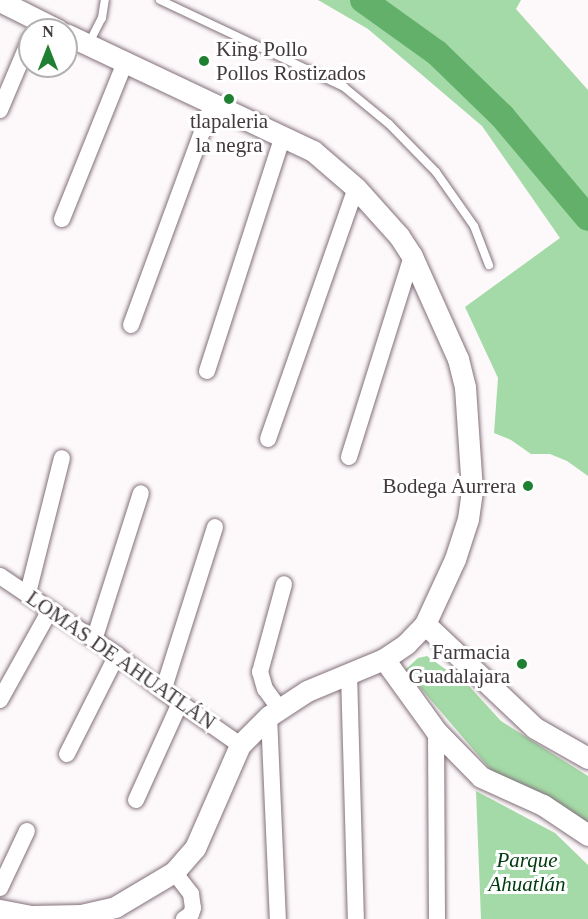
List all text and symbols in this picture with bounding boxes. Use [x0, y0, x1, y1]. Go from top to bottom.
north arrow [18, 18, 78, 78]
text: N [42, 23, 54, 40]
place label: King Pollo Pollos Rostizados [216, 36, 366, 86]
marker: King Pollo Pollos Rostizados [197, 54, 211, 68]
marker: tlapaleria la negra [222, 92, 236, 106]
place label: tlapaleria la negra [190, 108, 268, 158]
place label: Bodega Aurrera [381, 473, 516, 499]
marker: Bodega Aurrera [521, 479, 535, 493]
street label: LOMAS DE AHUATLÁN [21, 585, 221, 735]
place label: Farmacia Guadalajara [409, 639, 510, 689]
marker: Farmacia Guadalajara [515, 657, 529, 671]
park label: Parque Ahuatlán [489, 847, 565, 897]

